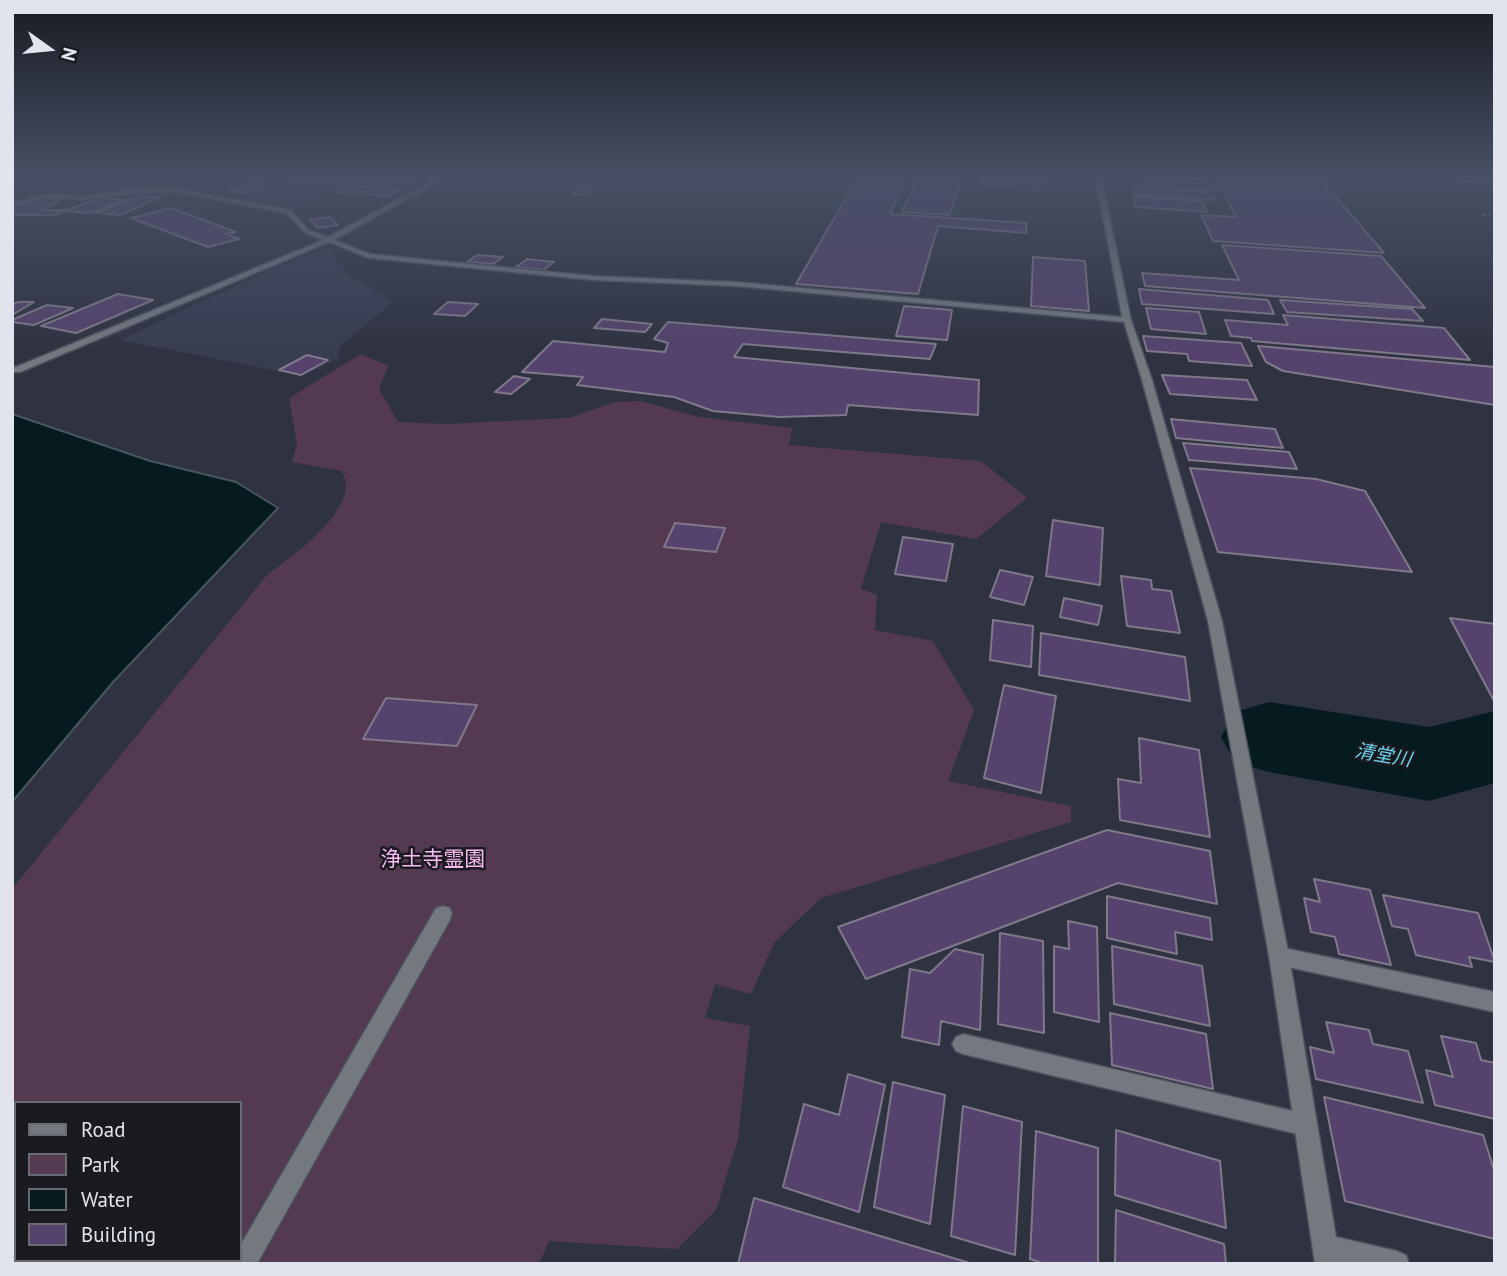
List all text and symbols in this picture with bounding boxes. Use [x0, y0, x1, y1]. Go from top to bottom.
north arrow [14, 14, 84, 84]
text: N [56, 45, 82, 64]
water label: 清堂川 [1353, 740, 1413, 772]
park label: 浄土寺霊園 [381, 847, 485, 873]
legend [14, 1101, 242, 1262]
text: Road [81, 1116, 125, 1143]
text: Park [81, 1151, 120, 1178]
text: Water [81, 1186, 133, 1213]
text: Building [81, 1221, 156, 1248]

